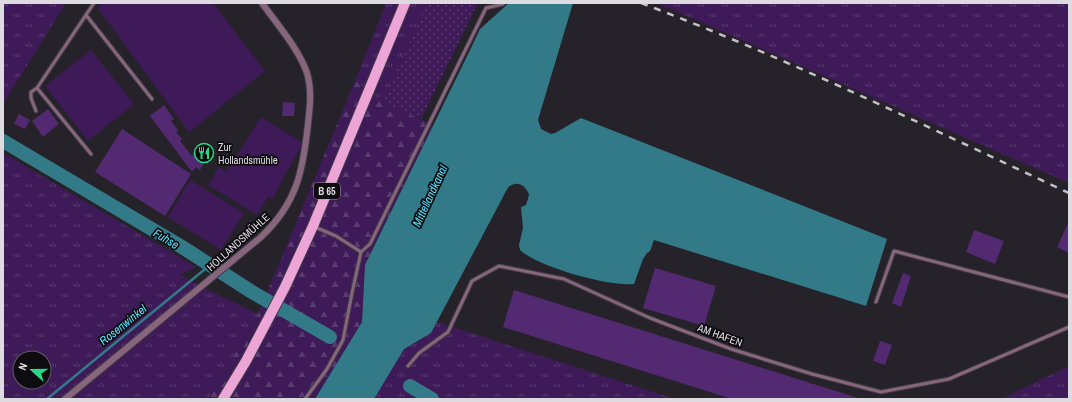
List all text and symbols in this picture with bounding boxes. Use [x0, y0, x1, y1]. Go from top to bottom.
place label: Zur Hollandsmühle [218, 140, 278, 167]
restaurant icon: Zur Hollandsmühle [193, 142, 215, 164]
water label: Mittellandkanal [409, 162, 452, 229]
road number: B 65 [314, 183, 340, 199]
street label: HOLLANDSMÜHLE [204, 210, 272, 274]
water label: Fuhse [150, 225, 182, 253]
water label: Rosenwinkel [96, 301, 151, 349]
street label: AM HAFEN [695, 320, 744, 350]
north arrow [12, 350, 52, 390]
text: N [15, 361, 30, 372]

